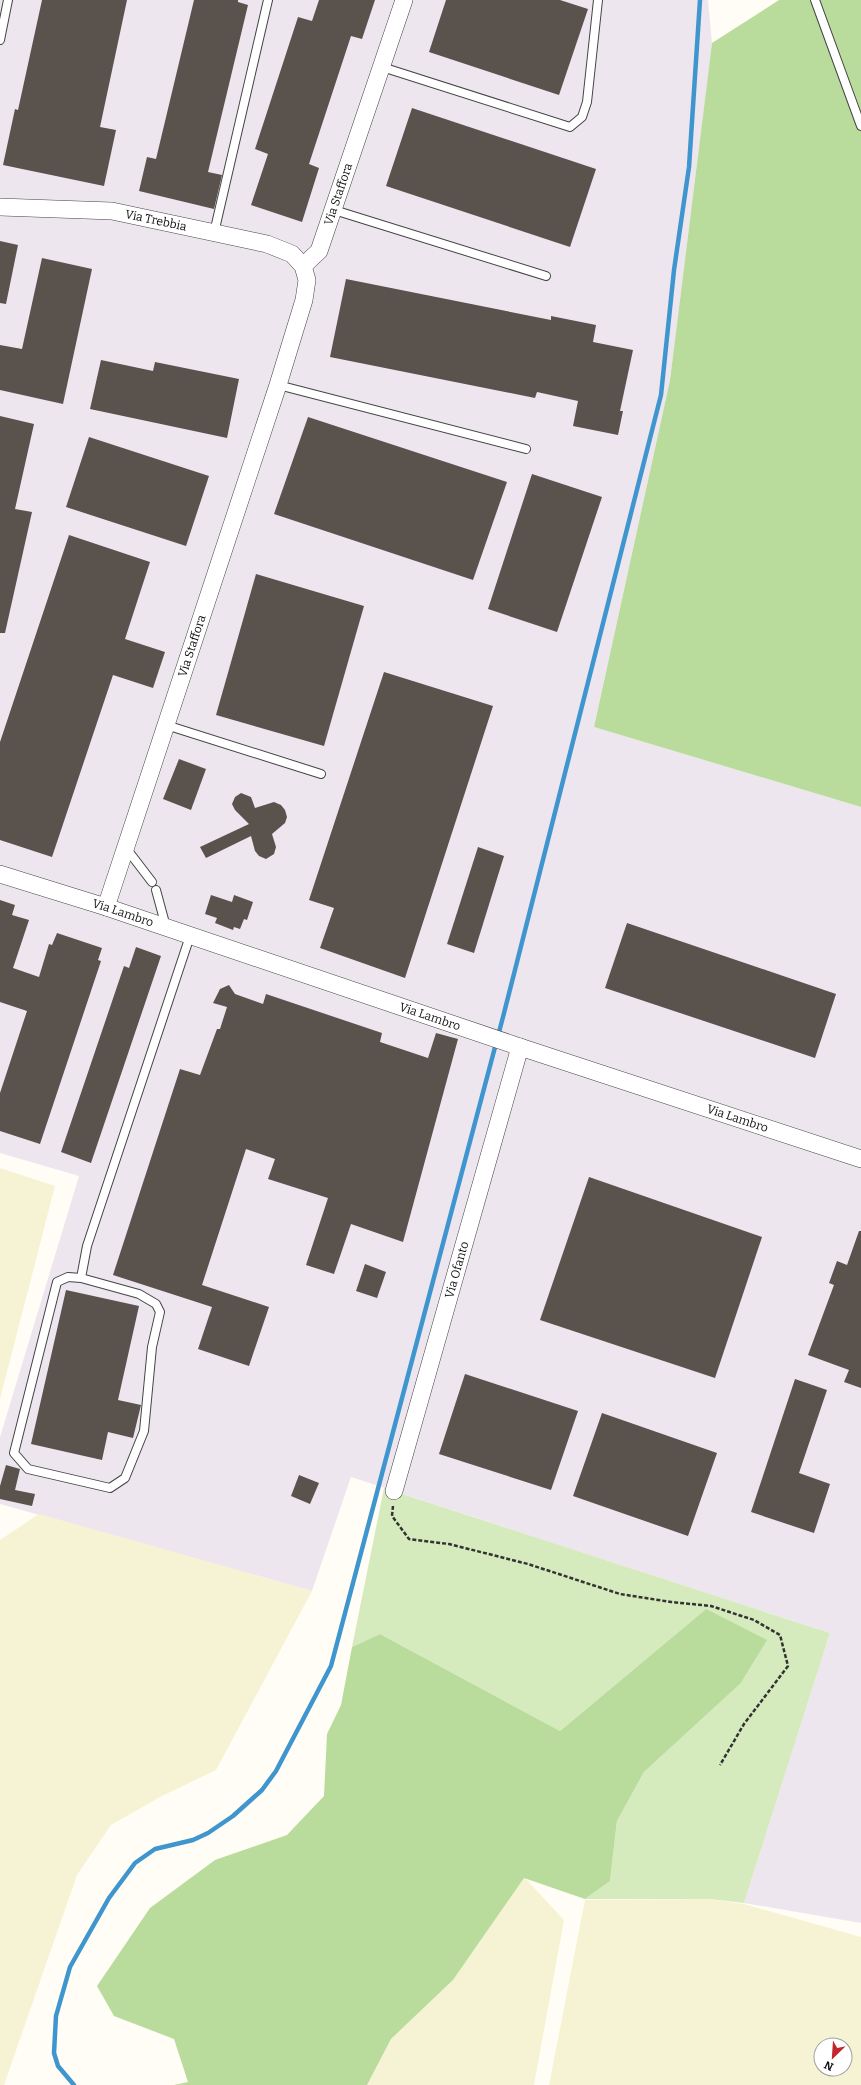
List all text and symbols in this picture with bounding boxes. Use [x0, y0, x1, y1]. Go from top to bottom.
street label: Via Staffora [321, 161, 355, 227]
street label: Via Trebbia [124, 207, 188, 234]
street label: Via Staffora [175, 613, 209, 679]
street label: Via Lambro [91, 896, 155, 930]
street label: Via Lambro [398, 1000, 462, 1033]
street label: Via Lambro [705, 1102, 770, 1135]
street label: Via Ofanto [442, 1240, 472, 1300]
north arrow [813, 2037, 853, 2077]
text: N [822, 2058, 836, 2073]

